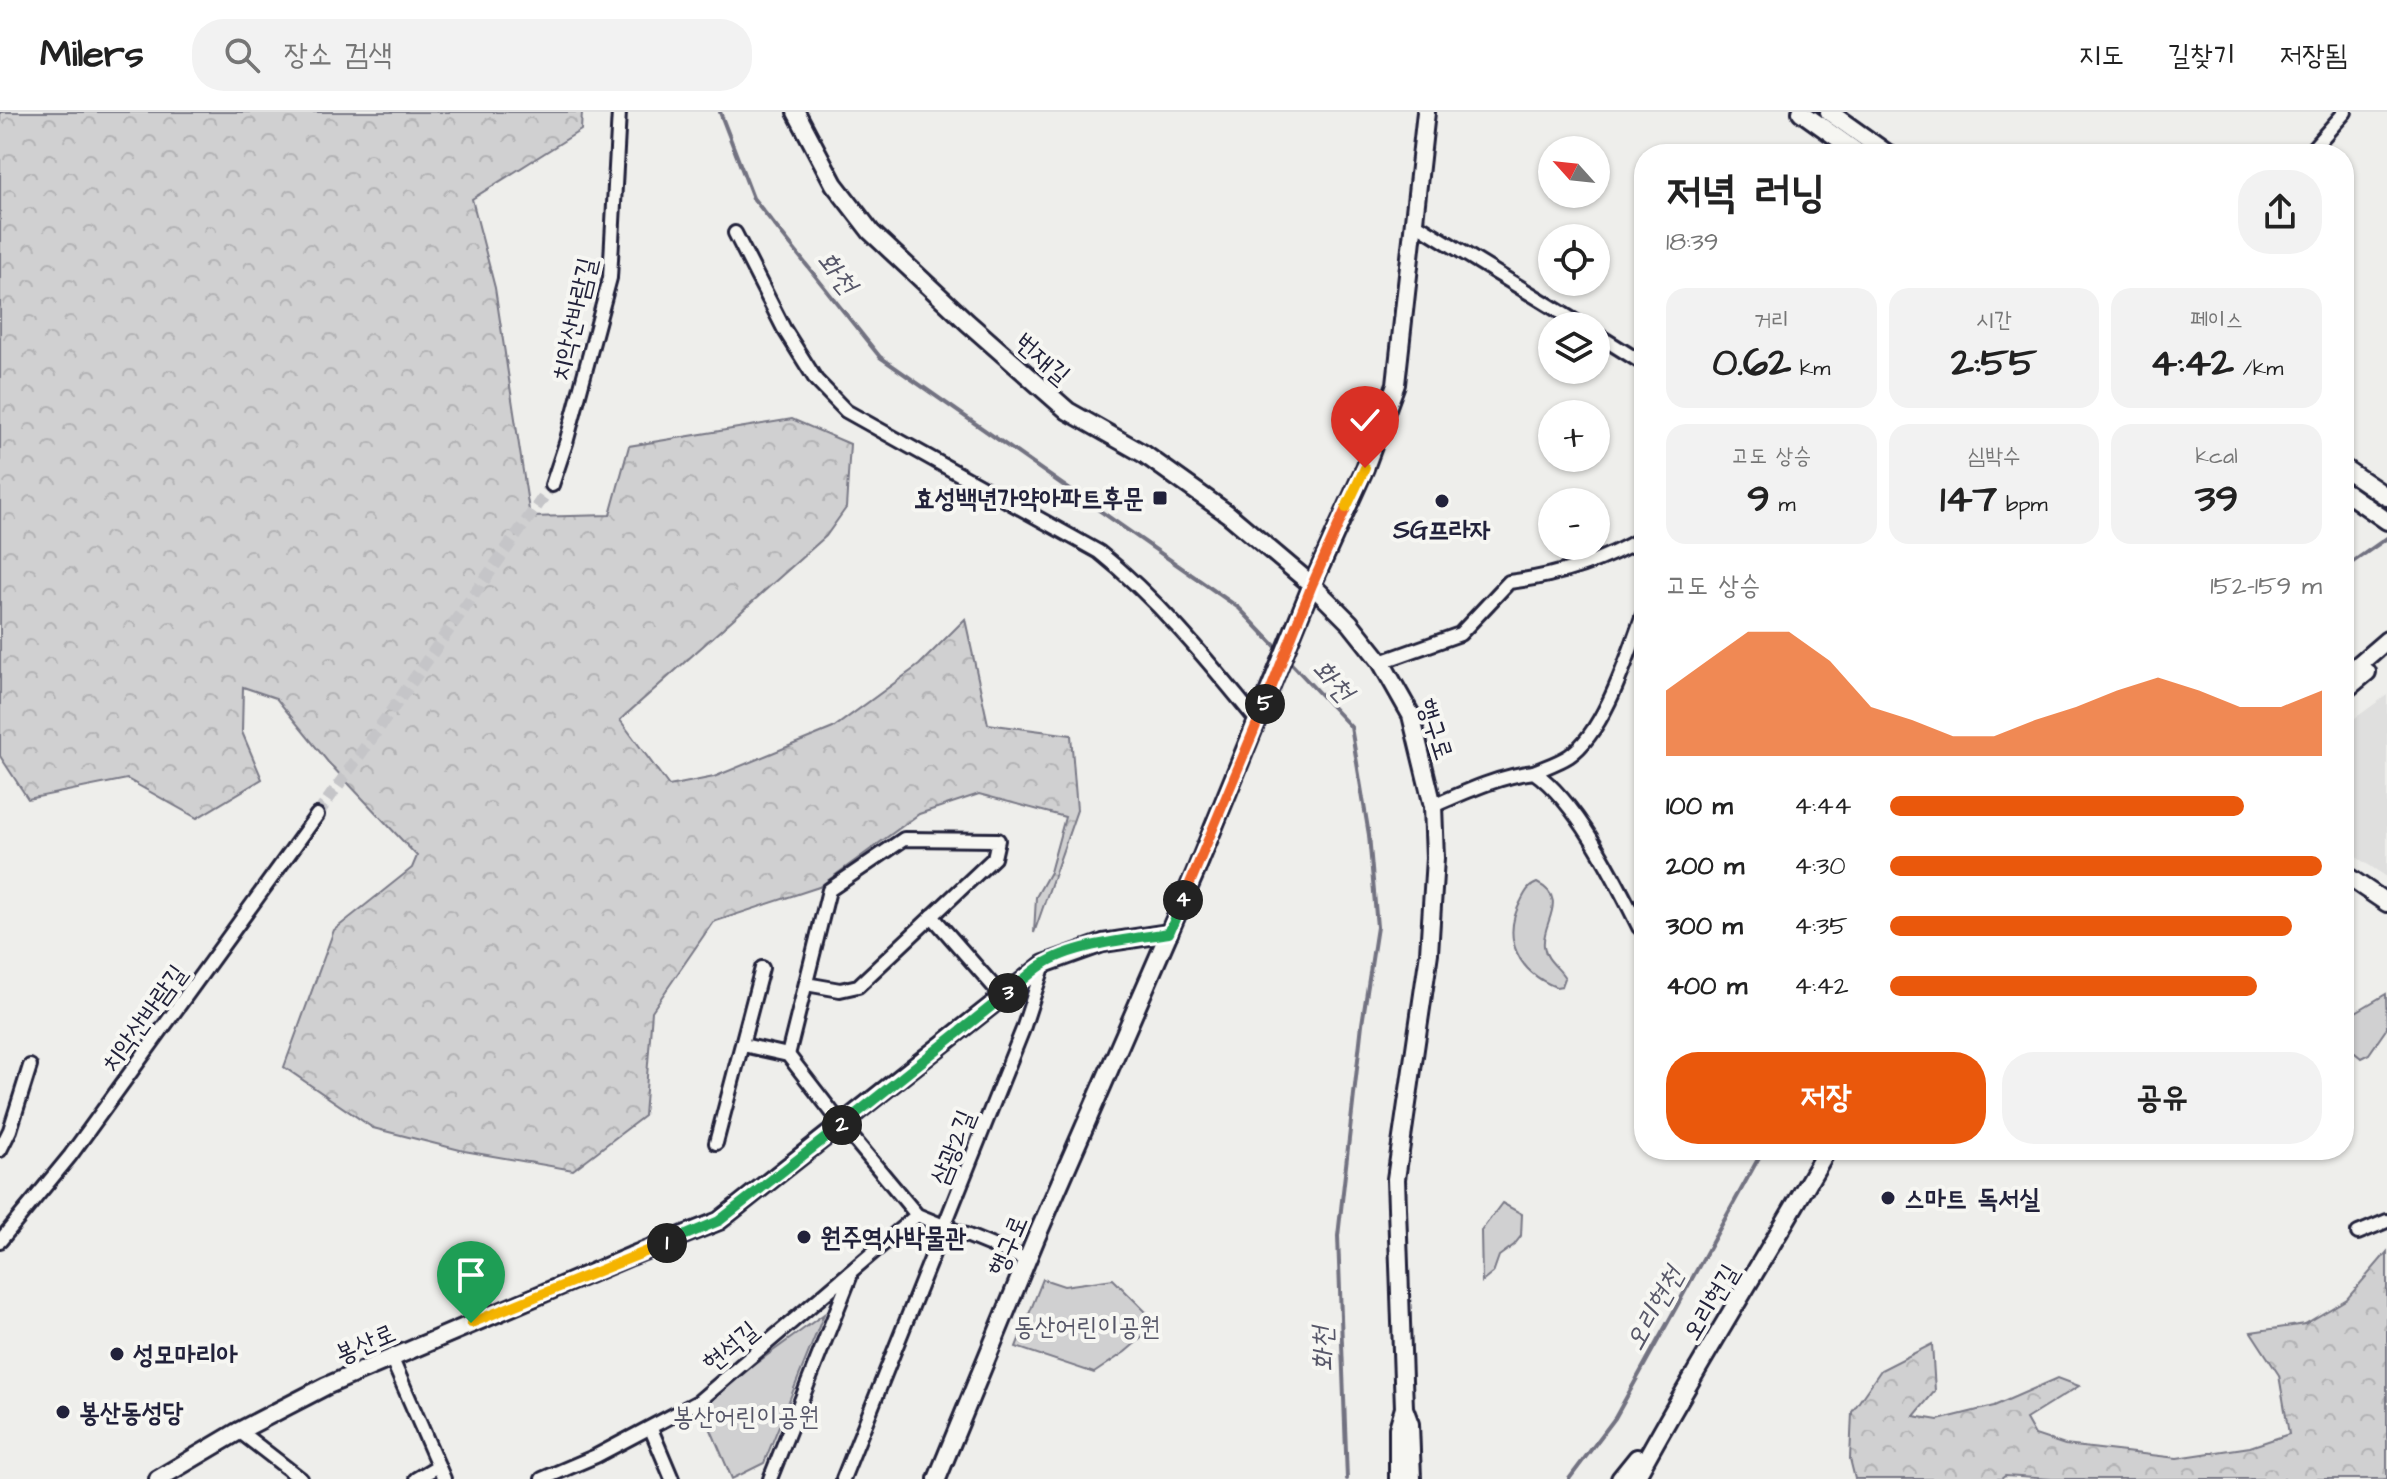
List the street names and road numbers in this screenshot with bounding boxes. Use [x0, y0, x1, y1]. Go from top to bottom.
street label: 치악산바람길 [542, 254, 606, 384]
street label: 번재길 [1007, 325, 1078, 393]
street label: 행구로 [1408, 694, 1462, 765]
street label: 치악산바람길 [92, 957, 195, 1080]
street label: 삼광2길 [922, 1105, 984, 1190]
street label: 행구로 [979, 1209, 1037, 1281]
street label: 오리현길 [1674, 1257, 1748, 1348]
street label: 현석길 [695, 1313, 766, 1381]
street label: 봉산로 [329, 1315, 401, 1373]

